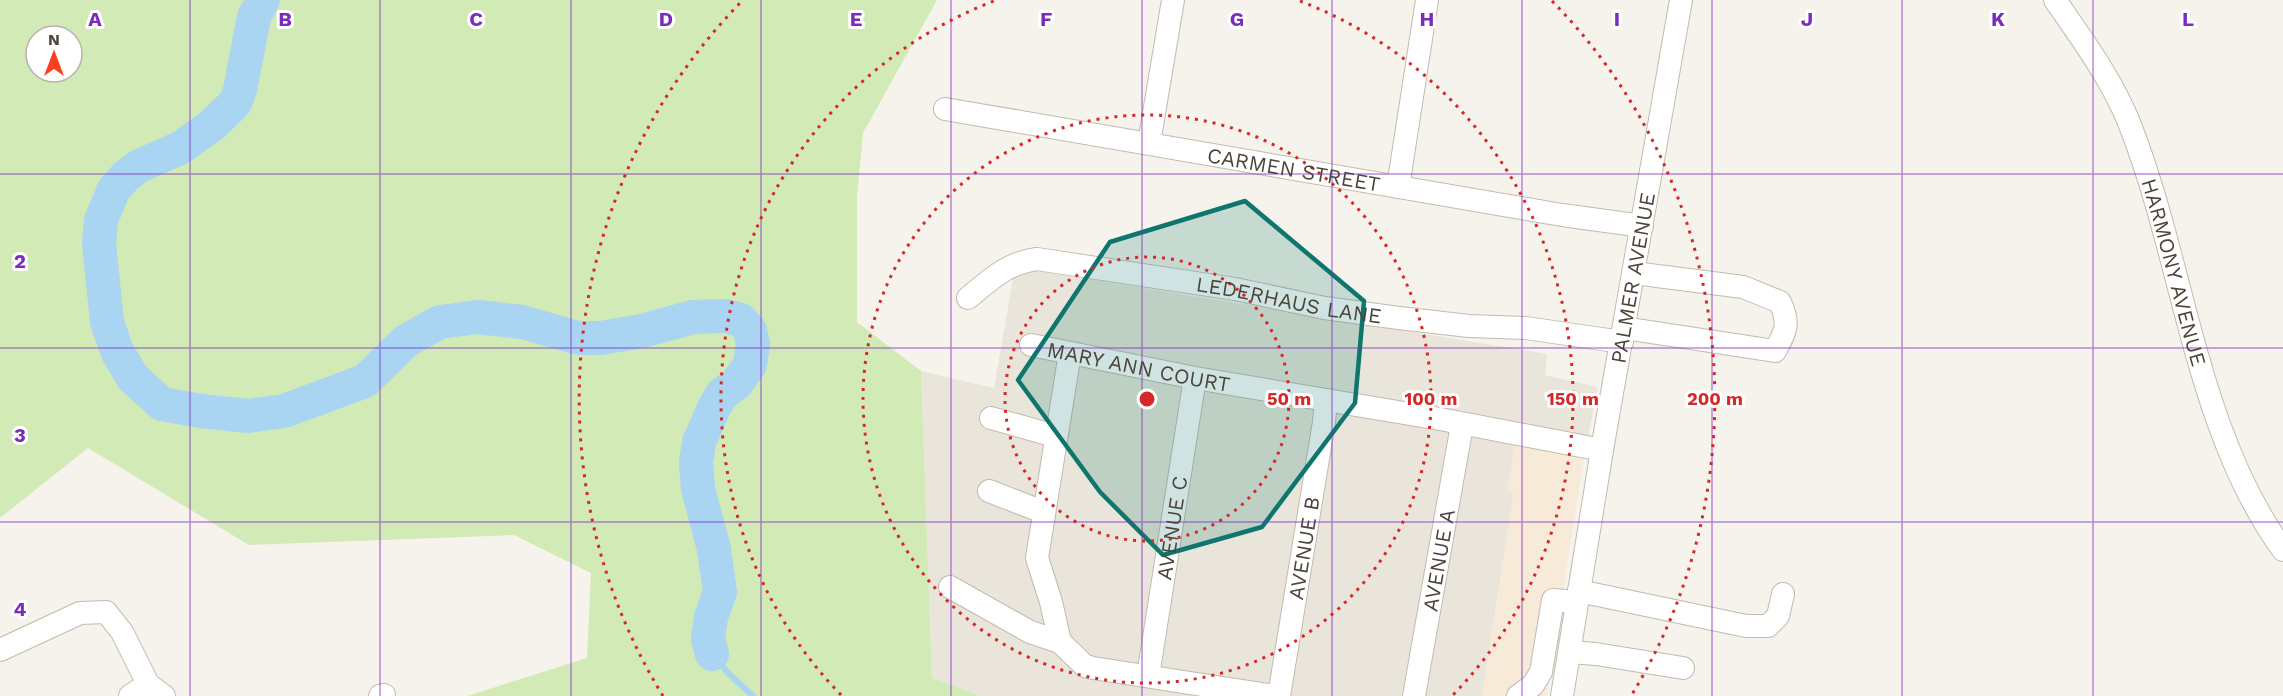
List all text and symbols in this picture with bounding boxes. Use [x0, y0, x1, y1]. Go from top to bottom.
text: A [88, 7, 102, 31]
text: B [278, 7, 292, 31]
text: C [469, 7, 483, 31]
text: D [659, 7, 673, 31]
text: E [850, 7, 862, 31]
text: F [1040, 7, 1052, 31]
text: G [1230, 7, 1244, 31]
text: H [1420, 7, 1434, 31]
text: I [1614, 7, 1620, 31]
text: J [1801, 7, 1813, 31]
text: K [1991, 7, 2005, 31]
text: L [2182, 7, 2194, 31]
north arrow [24, 24, 84, 84]
text: N [48, 30, 60, 49]
street label: CARMEN STREET [1205, 142, 1383, 196]
street label: HARMONY AVENUE [2137, 175, 2212, 369]
street label: PALMER AVENUE [1605, 190, 1660, 365]
text: 2 [14, 249, 26, 273]
street label: LEDERHAUS LANE [1195, 271, 1383, 328]
street label: MARY ANN COURT [1045, 336, 1233, 396]
text: 50 m [1267, 388, 1311, 409]
text: 100 m [1404, 388, 1458, 409]
text: 150 m [1547, 388, 1599, 409]
text: 200 m [1687, 388, 1743, 409]
centre of rings [1137, 389, 1157, 409]
text: 3 [14, 423, 26, 447]
street label: AVENUE C [1151, 474, 1192, 582]
street label: AVENUE B [1283, 495, 1324, 601]
street label: AVENUE A [1417, 507, 1459, 613]
text: 4 [14, 597, 27, 621]

